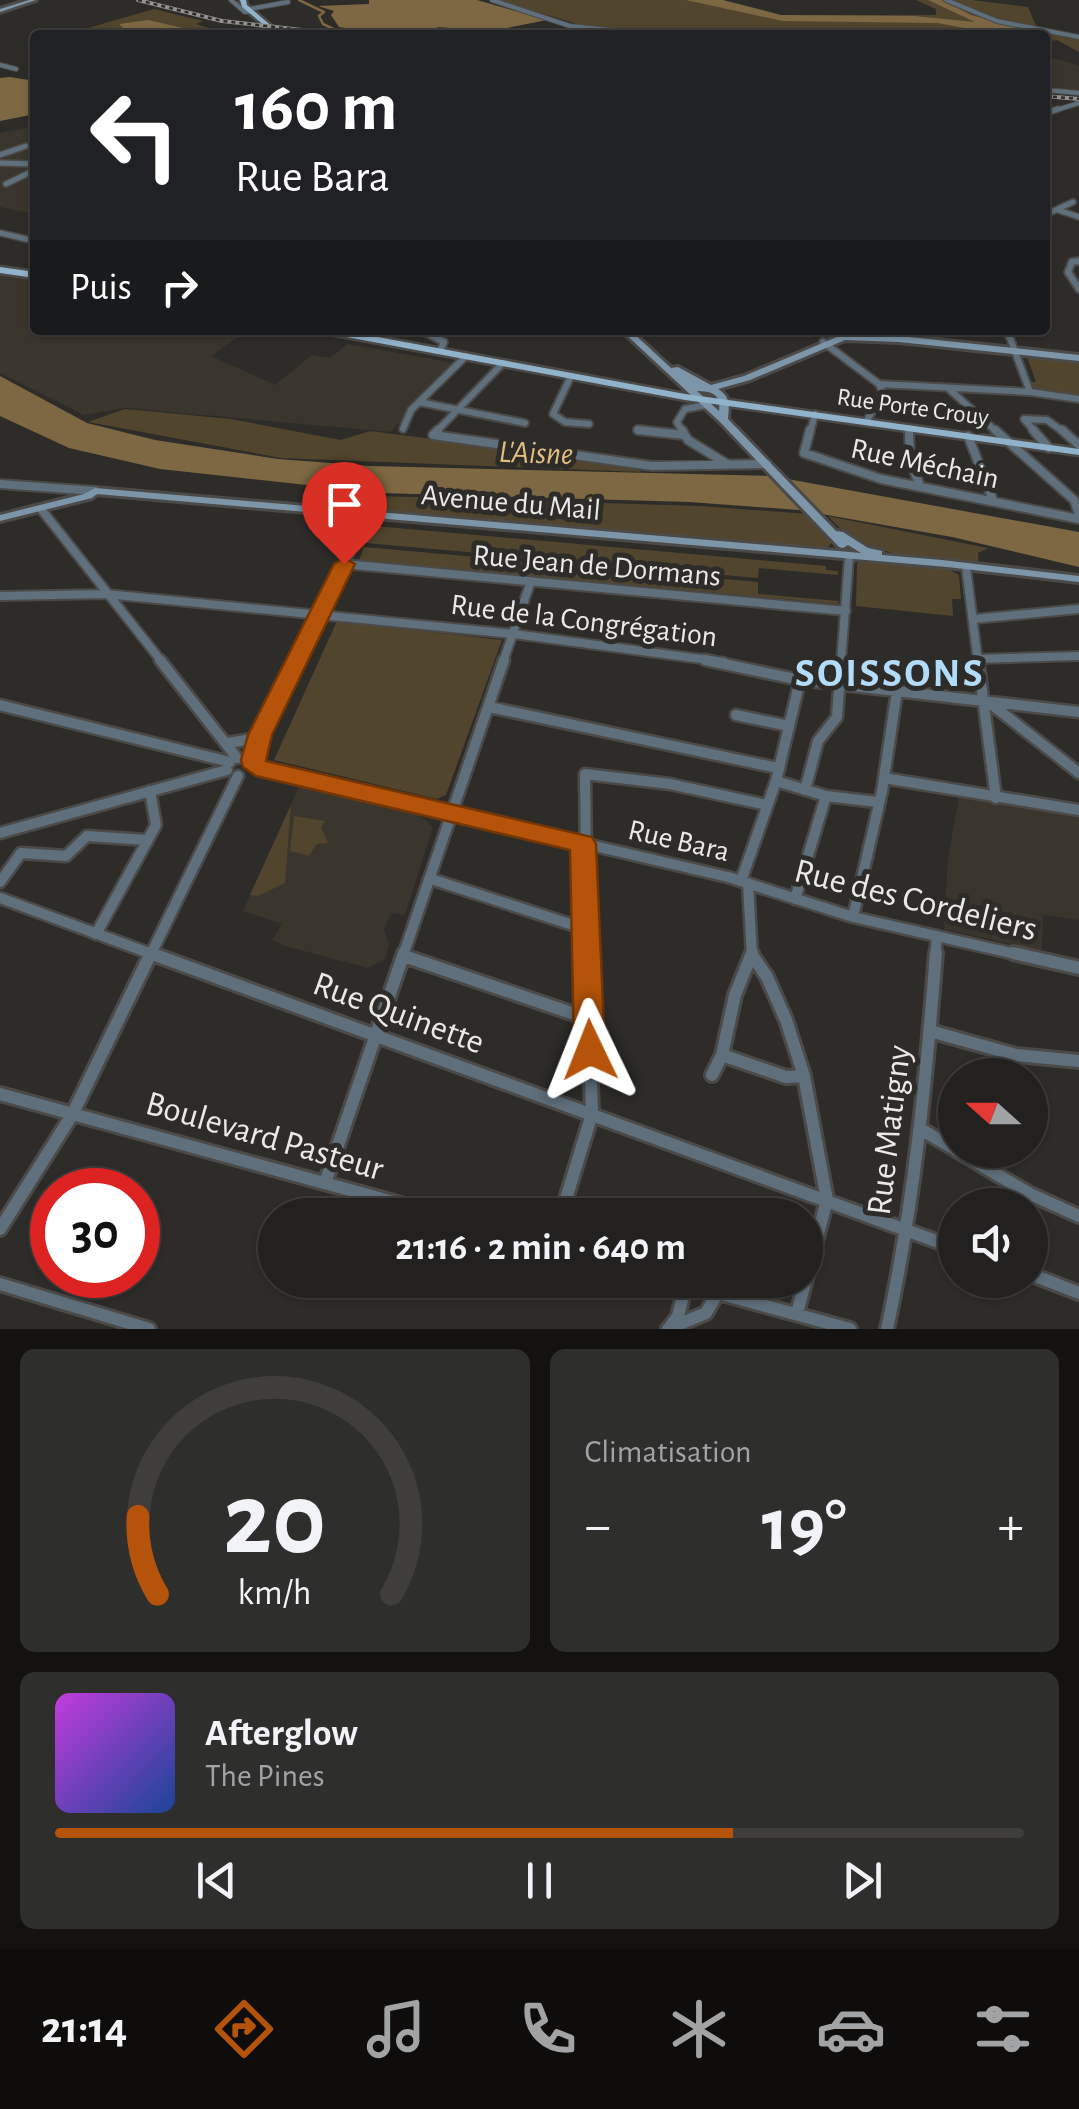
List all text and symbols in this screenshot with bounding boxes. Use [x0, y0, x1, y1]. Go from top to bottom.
icon: left [70, 70, 200, 200]
text: 160 m [235, 73, 398, 143]
text: Rue Bara [235, 155, 390, 200]
icon: right [152, 260, 207, 315]
text: Puis [70, 269, 132, 307]
street label: Rue Porte Crouy [835, 384, 991, 431]
street label: Rue Méchain [848, 434, 1002, 494]
water label: L'Aisne [498, 436, 574, 470]
pin [302, 462, 387, 565]
icon: arrive [317, 477, 372, 532]
street label: Avenue du Mail [420, 480, 602, 526]
street label: Rue Jean de Dormans [472, 540, 722, 592]
street label: Rue de la Congrégation [449, 590, 719, 652]
district label: SOISSONS [795, 654, 985, 694]
street label: Rue Bara [625, 815, 732, 867]
street label: Rue des Cordeliers [791, 853, 1041, 948]
street label: Rue Quinette [308, 966, 489, 1061]
position arrow [538, 998, 642, 1102]
street label: Rue Matigny [862, 1043, 917, 1217]
north arrow [938, 1058, 1048, 1168]
map controls [938, 1058, 1048, 1298]
street label: Boulevard Pasteur [142, 1086, 388, 1187]
speed limit sign: 30 [30, 1168, 160, 1298]
button: sound [938, 1188, 1048, 1298]
text: 21:16 · 2 min · 640 m [395, 1229, 686, 1267]
text: Climatisation [585, 1436, 752, 1468]
text: 20 [223, 1469, 326, 1573]
text: 19° [762, 1489, 847, 1564]
text: − [585, 1499, 611, 1554]
text: + [998, 1499, 1024, 1554]
text: km/h [238, 1575, 312, 1611]
text: Afterglow [205, 1715, 358, 1753]
text: The Pines [205, 1760, 325, 1792]
icon: previous [189, 1853, 244, 1908]
icon: pause [512, 1853, 567, 1908]
icon: next [835, 1853, 890, 1908]
icon: directions [209, 1994, 279, 2064]
icon: music [361, 1994, 431, 2064]
icon: phone [513, 1994, 583, 2064]
icon: climate [664, 1994, 734, 2064]
icon: car [816, 1994, 886, 2064]
icon: filters [968, 1994, 1038, 2064]
text: 21:14 [41, 2006, 127, 2051]

